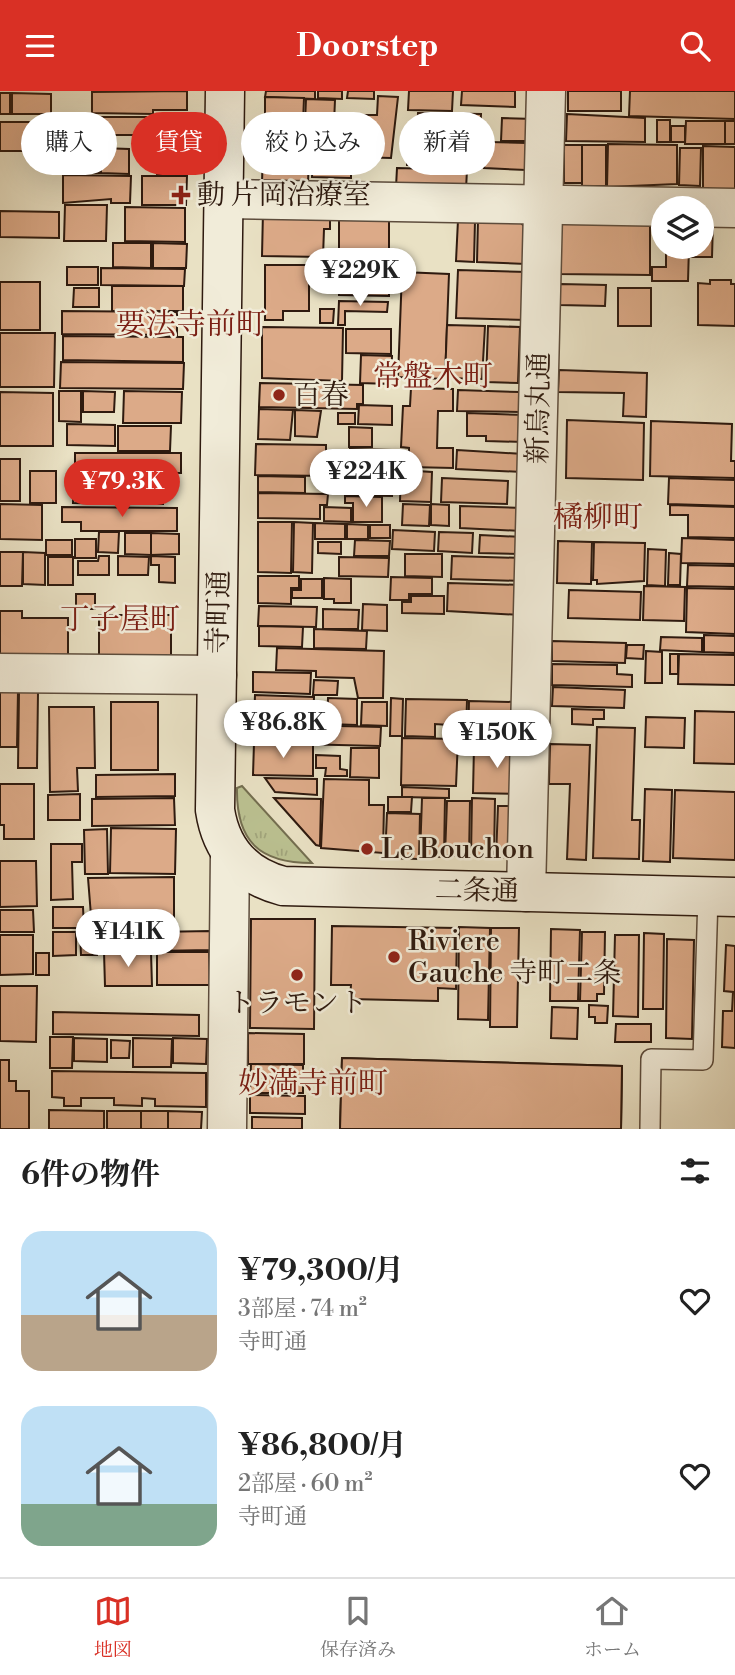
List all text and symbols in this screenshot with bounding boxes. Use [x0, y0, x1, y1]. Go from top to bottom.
text: Doorstep [296, 26, 439, 66]
icon: menu [21, 27, 59, 65]
icon: search [676, 27, 714, 65]
chip: 購入 [21, 112, 117, 175]
chip: 賃貸 [131, 112, 227, 175]
chip: 絞り込み [241, 112, 385, 175]
chip: 新着 [399, 112, 495, 175]
place label: 動 片岡治療室 [197, 178, 371, 213]
marker: 動 片岡治療室 [171, 185, 191, 205]
map controls [651, 196, 714, 259]
button: layers [651, 196, 714, 259]
pin: ¥229K [311, 249, 409, 308]
text: ¥229K [320, 257, 400, 285]
district label: 要法寺前町 [116, 306, 266, 344]
street label: 新烏丸通 [521, 352, 557, 464]
district label: 常盤木町 [373, 358, 493, 396]
place label: 百春 [293, 378, 349, 413]
marker: 百春 [271, 387, 287, 403]
pin: ¥224K [317, 449, 415, 509]
text: ¥224K [326, 458, 406, 486]
pin: ¥79.3K [65, 459, 179, 519]
text: ¥79.3K [80, 468, 164, 496]
district label: 橘柳町 [553, 499, 643, 537]
street label: 寺町通 [201, 570, 237, 654]
district label: 丁子屋町 [60, 601, 180, 639]
pin: ¥86.8K [226, 701, 340, 760]
text: ¥86.8K [240, 709, 326, 737]
pin: ¥150K [448, 711, 546, 770]
text: ¥150K [458, 719, 536, 747]
place label: Le Bouchon [381, 832, 534, 867]
marker: Le Bouchon [359, 841, 375, 857]
street label: 二条通 [435, 873, 519, 909]
pin: ¥141K [79, 909, 177, 969]
text: ¥141K [92, 918, 164, 946]
place label: Riviere Gauche 寺町二条 [408, 924, 621, 991]
marker: Riviere Gauche 寺町二条 [386, 949, 402, 965]
marker: トラモント [289, 967, 305, 983]
place label: トラモント [227, 986, 367, 1021]
district label: 妙満寺前町 [238, 1065, 388, 1103]
icon: filters [676, 1152, 714, 1190]
text: 6件の物件 [21, 1156, 160, 1194]
text: ¥79,300/月 [238, 1252, 404, 1290]
icon: home [77, 1259, 161, 1343]
icon: heart [676, 1282, 714, 1320]
text: 3部屋 · 74 m² [238, 1295, 367, 1323]
text: 寺町通 [238, 1328, 307, 1356]
text: ¥86,800/月 [238, 1427, 407, 1465]
icon: home [77, 1434, 161, 1518]
icon: heart [676, 1457, 714, 1495]
text: 2部屋 · 60 m² [238, 1470, 373, 1498]
text: 寺町通 [238, 1503, 307, 1531]
tab: 地図 [94, 1592, 132, 1662]
tab: 保存済み [320, 1592, 396, 1662]
tab: ホーム [584, 1592, 641, 1662]

